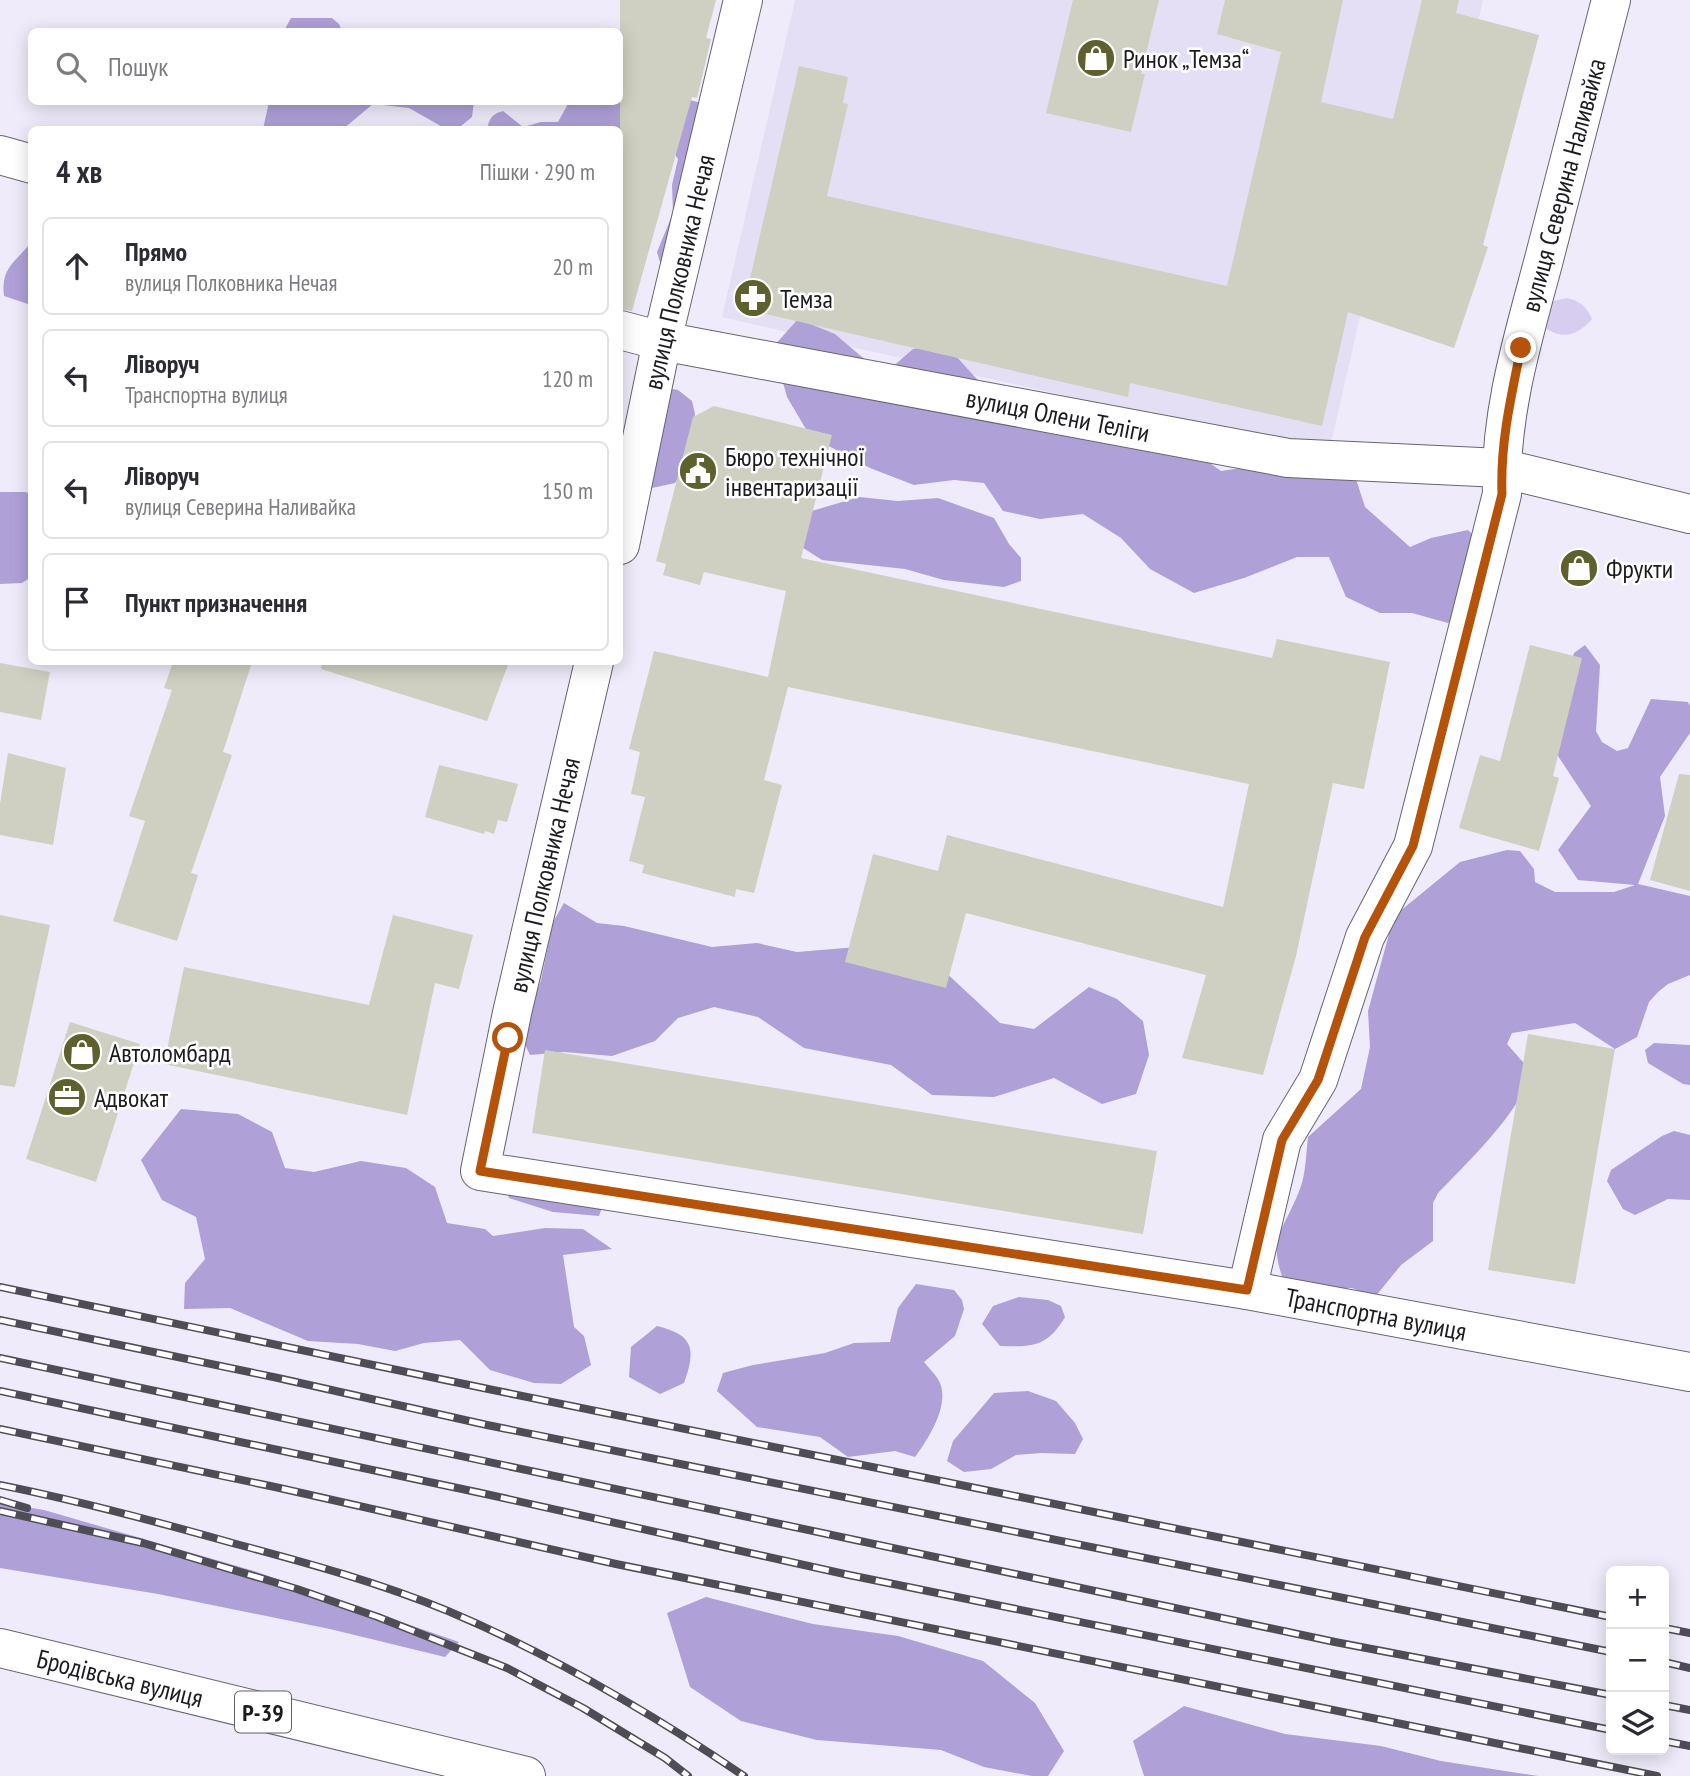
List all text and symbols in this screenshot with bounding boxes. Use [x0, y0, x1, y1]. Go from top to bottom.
search box [28, 28, 623, 105]
shop icon: Ринок „Темза“ [1075, 37, 1117, 79]
place label: Ринок „Темза“ [1123, 42, 1249, 75]
icon: search [52, 48, 90, 86]
text: Пошук [108, 50, 168, 83]
street label: вулиця Северина Наливайка [1513, 55, 1613, 315]
street label: вулиця Полковника Нечая [636, 151, 722, 393]
text: 4 хв [56, 152, 102, 191]
text: Пішки · 290 m [480, 157, 595, 186]
text: Прямо [125, 235, 187, 268]
icon: ahead [58, 247, 96, 285]
text: 20 m [552, 252, 593, 281]
text: вулиця Полковника Нечая [125, 268, 337, 297]
pharmacy icon: Темза [732, 277, 774, 319]
place label: Темза [780, 282, 833, 315]
route end [1505, 332, 1536, 363]
text: Ліворуч [125, 347, 199, 380]
icon: left [58, 359, 96, 397]
text: 120 m [542, 364, 593, 393]
text: Транспортна вулиця [125, 380, 288, 409]
street label: вулиця Олени Теліги [964, 381, 1152, 449]
place label: Бюро технічної інвентаризації [725, 440, 865, 503]
public building icon: Бюро технічної інвентаризації [677, 450, 719, 492]
text: Ліворуч [125, 459, 199, 492]
icon: left [58, 471, 96, 509]
text: 150 m [542, 476, 593, 505]
text: вулиця Северина Наливайка [125, 492, 356, 521]
shop icon: Фрукти [1558, 547, 1600, 589]
place label: Фрукти [1606, 552, 1673, 585]
icon: arrive [58, 583, 96, 621]
text: Пункт призначення [125, 586, 307, 619]
street label: вулиця Полковника Нечая [501, 754, 587, 996]
route start [492, 1022, 523, 1053]
shop icon: Автоломбард [61, 1031, 103, 1073]
place label: Автоломбард [109, 1036, 231, 1069]
office icon: Адвокат [46, 1076, 88, 1118]
place label: Адвокат [94, 1081, 169, 1114]
street label: Транспортна вулиця [1283, 1280, 1469, 1348]
map controls [1606, 1566, 1669, 1755]
button: + [1606, 1566, 1669, 1629]
button: − [1606, 1629, 1669, 1692]
street label: Бродівська вулиця [33, 1641, 207, 1715]
road number: Р-39 [235, 1692, 291, 1732]
button: layers [1606, 1692, 1669, 1755]

